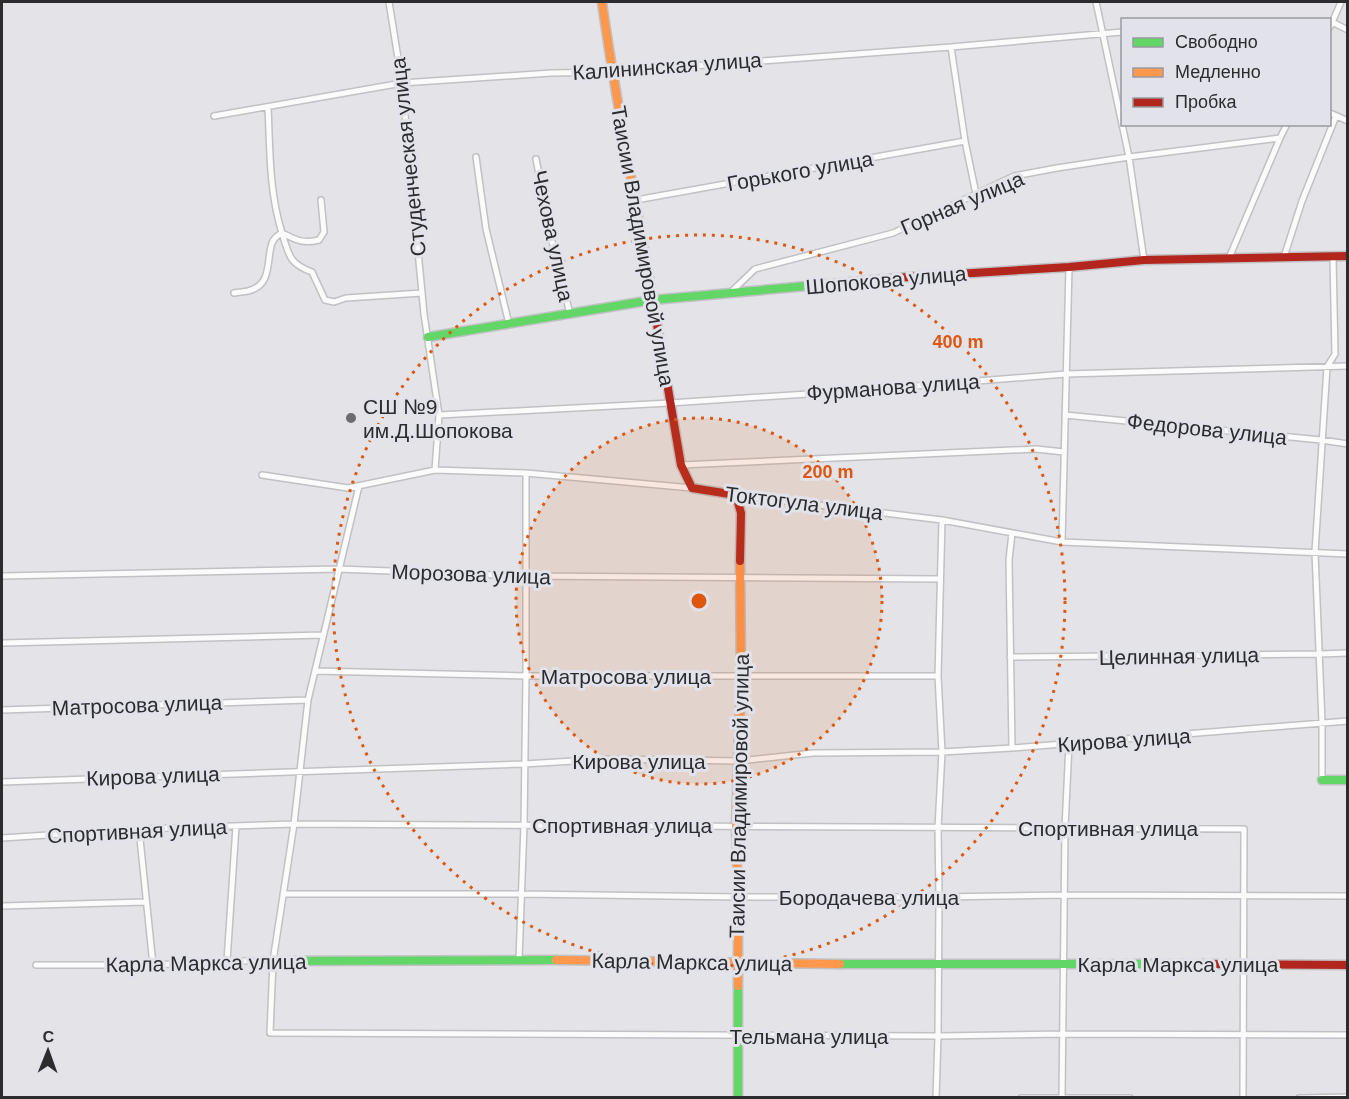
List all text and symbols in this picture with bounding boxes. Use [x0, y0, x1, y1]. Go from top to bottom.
legend [1121, 18, 1331, 126]
text: Свободно [1175, 32, 1258, 52]
street label: Калининская улица [572, 48, 763, 84]
street label: Студенческая улица [386, 56, 430, 258]
text: Медленно [1175, 62, 1261, 82]
text: Пробка [1175, 92, 1238, 112]
street label: Таисии Владимировой улица [607, 104, 679, 388]
street label: Горького улица [725, 147, 875, 195]
street label: Горная улица [897, 167, 1027, 239]
street label: Чехова улица [528, 168, 578, 304]
street label: Шопокова улица [805, 261, 968, 298]
text: 400 m [932, 332, 984, 352]
street label: Фурманова улица [806, 369, 981, 405]
place label: СШ №9 им.Д.Шопокова [363, 395, 513, 442]
street label: Федорова улица [1126, 409, 1288, 449]
marker: СШ №9 им.Д.Шопокова [344, 411, 358, 425]
text: 200 m [802, 462, 854, 482]
street label: Токтогула улица [724, 482, 884, 524]
street label: Морозова улица [391, 560, 552, 588]
centre of rings [689, 591, 709, 611]
street label: Целинная улица [1099, 643, 1260, 669]
street label: Таисии Владимировой улица [725, 653, 753, 938]
street label: Матросова улица [541, 665, 712, 688]
street label: Матросова улица [51, 691, 223, 719]
street label: Кирова улица [1057, 724, 1192, 756]
street label: Кирова улица [572, 750, 706, 773]
street label: Кирова улица [86, 762, 220, 790]
street label: Спортивная улица [532, 814, 712, 837]
street label: Спортивная улица [46, 815, 228, 847]
street label: Спортивная улица [1018, 817, 1198, 840]
street label: Бородачева улица [779, 886, 960, 909]
street label: Карла Маркса улица [591, 949, 793, 975]
street label: Карла Маркса улица [105, 950, 307, 976]
street label: Карла Маркса улица [1078, 953, 1279, 976]
north arrow [18, 1021, 78, 1081]
street label: Тельмана улица [730, 1025, 889, 1048]
text: С [42, 1028, 55, 1045]

